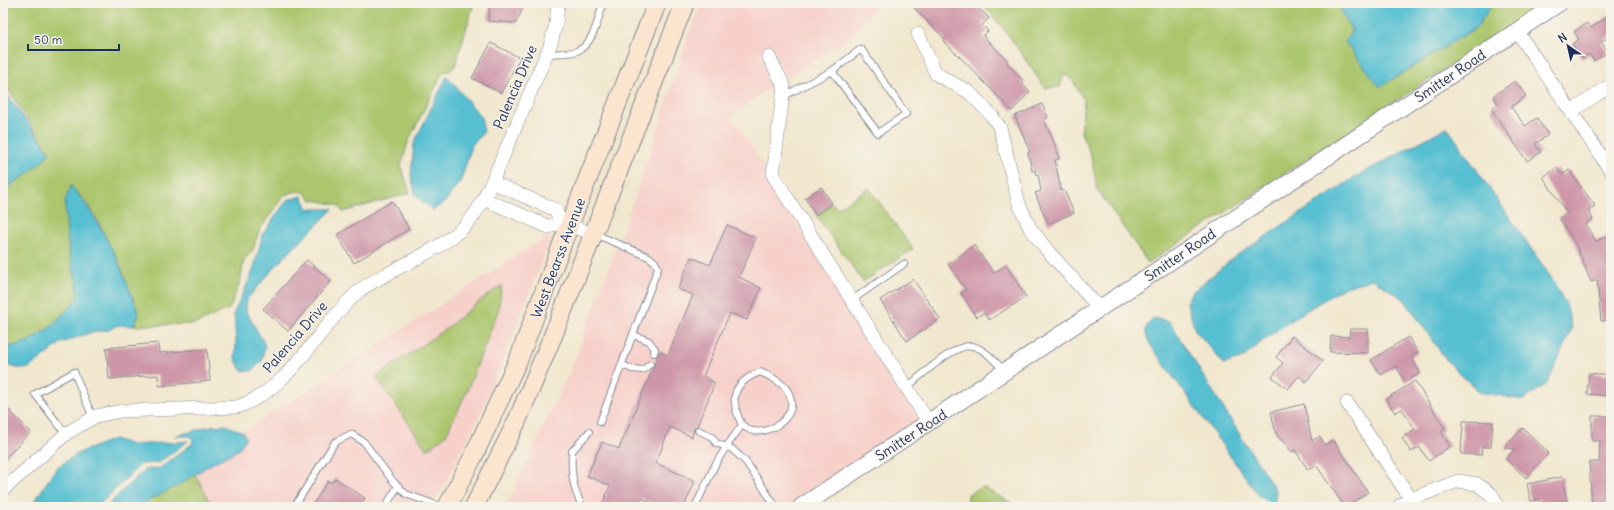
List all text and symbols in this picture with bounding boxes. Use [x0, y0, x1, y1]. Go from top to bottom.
scale bar [28, 26, 119, 52]
north arrow [1548, 26, 1588, 66]
text: N [1555, 30, 1569, 46]
text: 50 m [34, 32, 63, 47]
street label: Palencia Drive [489, 42, 541, 132]
street label: Smitter Road [1411, 46, 1489, 106]
street label: West Bearss Avenue [527, 195, 589, 321]
street label: Smitter Road [1141, 225, 1219, 285]
street label: Palencia Drive [259, 297, 331, 377]
street label: Smitter Road [872, 405, 950, 465]

